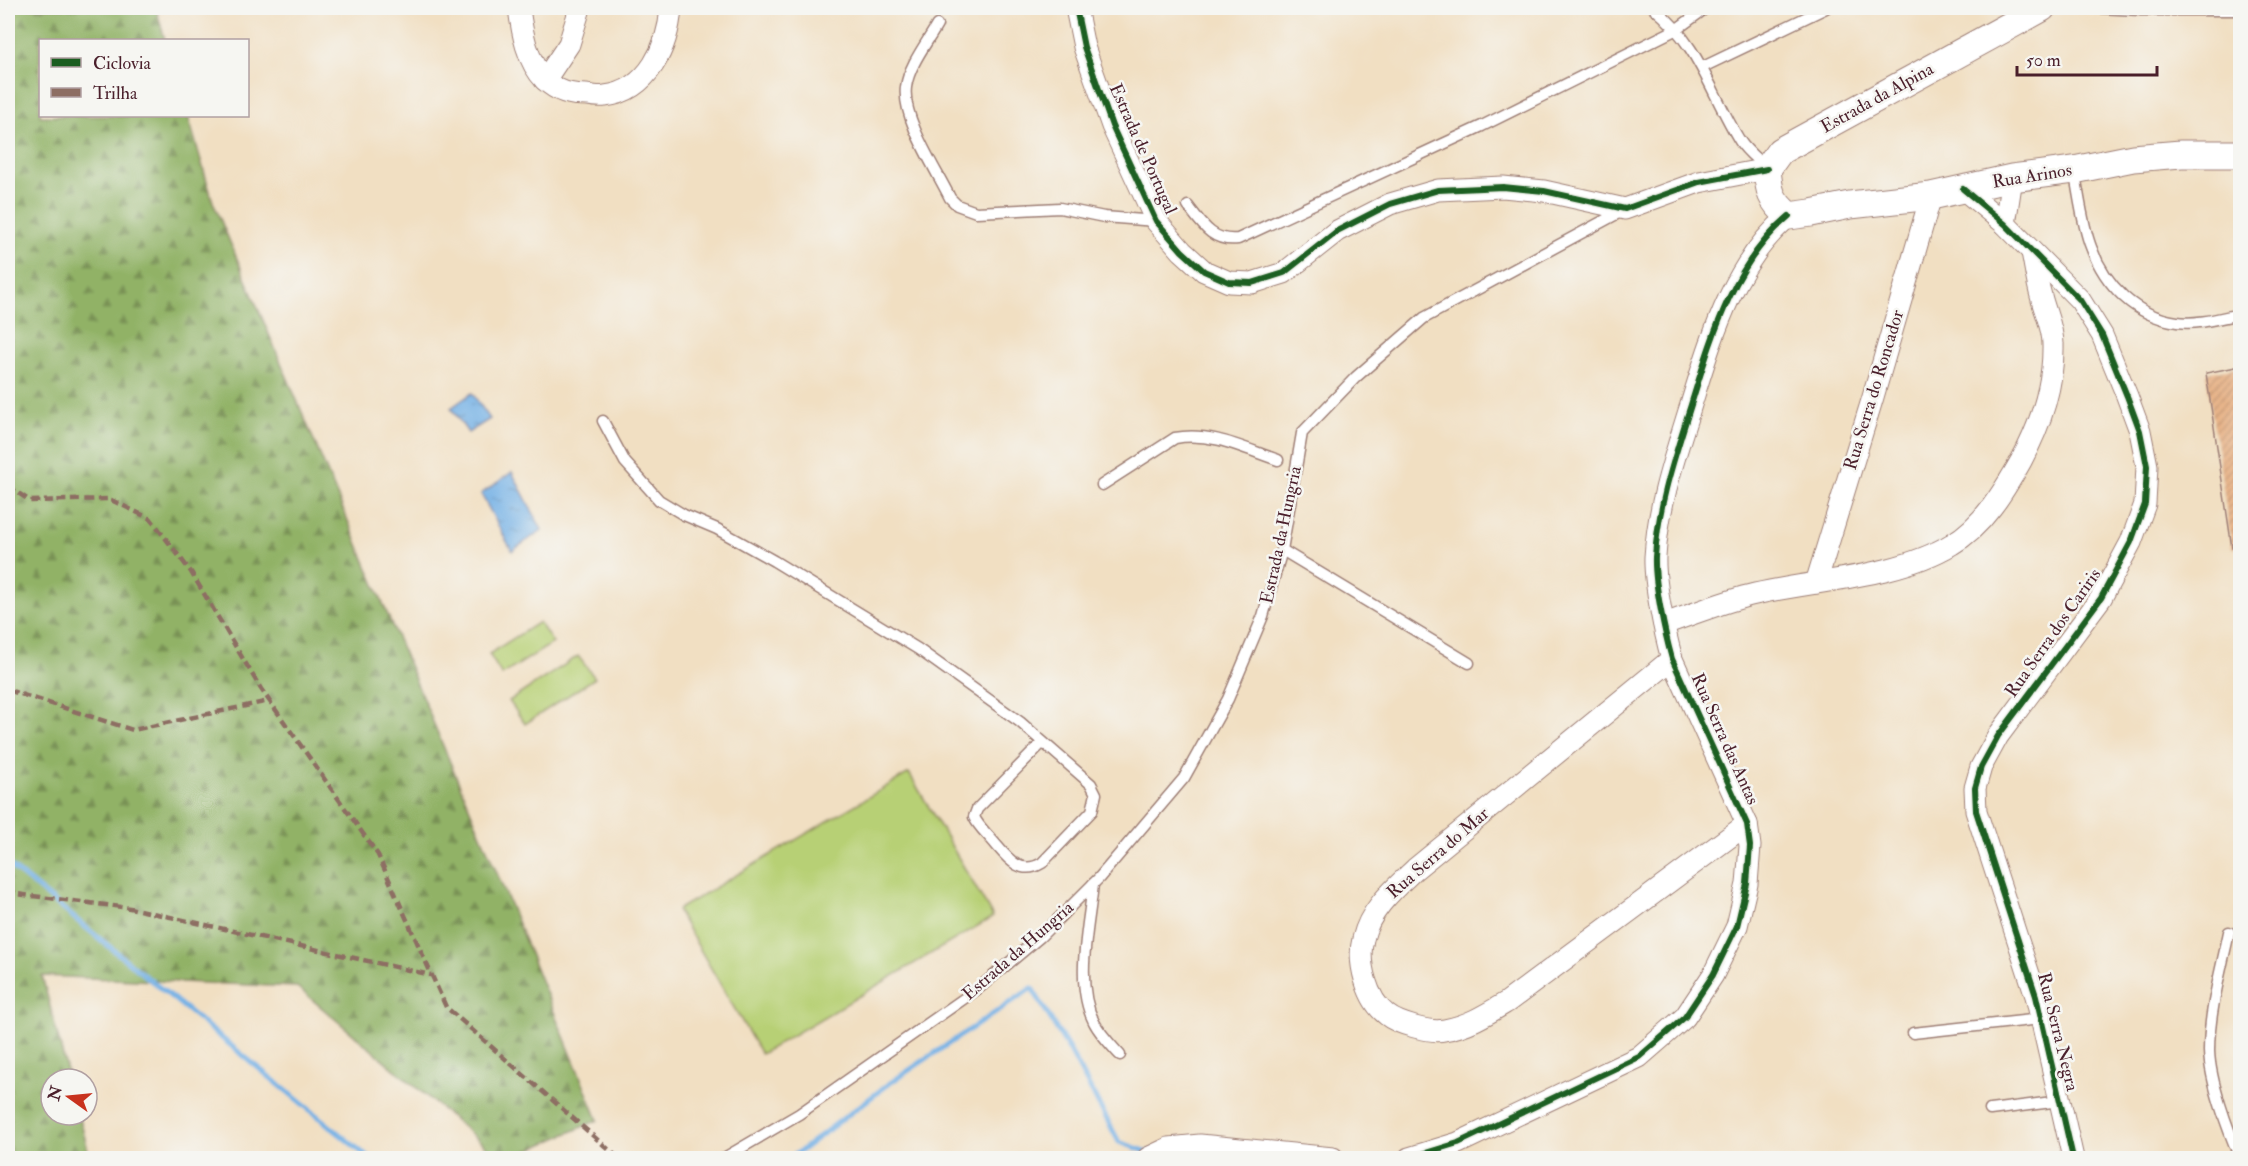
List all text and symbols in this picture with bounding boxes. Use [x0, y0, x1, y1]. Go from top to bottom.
legend [39, 39, 249, 117]
scale bar [2017, 39, 2156, 77]
text: 50 m [2026, 49, 2061, 72]
text: Ciclovia [93, 52, 152, 75]
street label: Estrada da Alpina [1816, 57, 1938, 139]
street label: Estrada de Portugal [1104, 80, 1182, 218]
text: Trilha [93, 82, 138, 105]
street label: Rua Arinos [1991, 158, 2073, 194]
street label: Rua Serra do Roncador [1839, 307, 1909, 473]
street label: Estrada da Hungria [1255, 464, 1307, 606]
street label: Rua Serra dos Cariris [2000, 564, 2106, 702]
street label: Rua Serra das Antas [1686, 670, 1764, 808]
street label: Rua Serra do Mar [1382, 802, 1494, 904]
street label: Estrada da Hungria [958, 896, 1079, 1006]
street label: Rua Serra Negra [2032, 970, 2084, 1094]
north arrow [39, 1067, 99, 1127]
text: N [44, 1083, 67, 1104]

